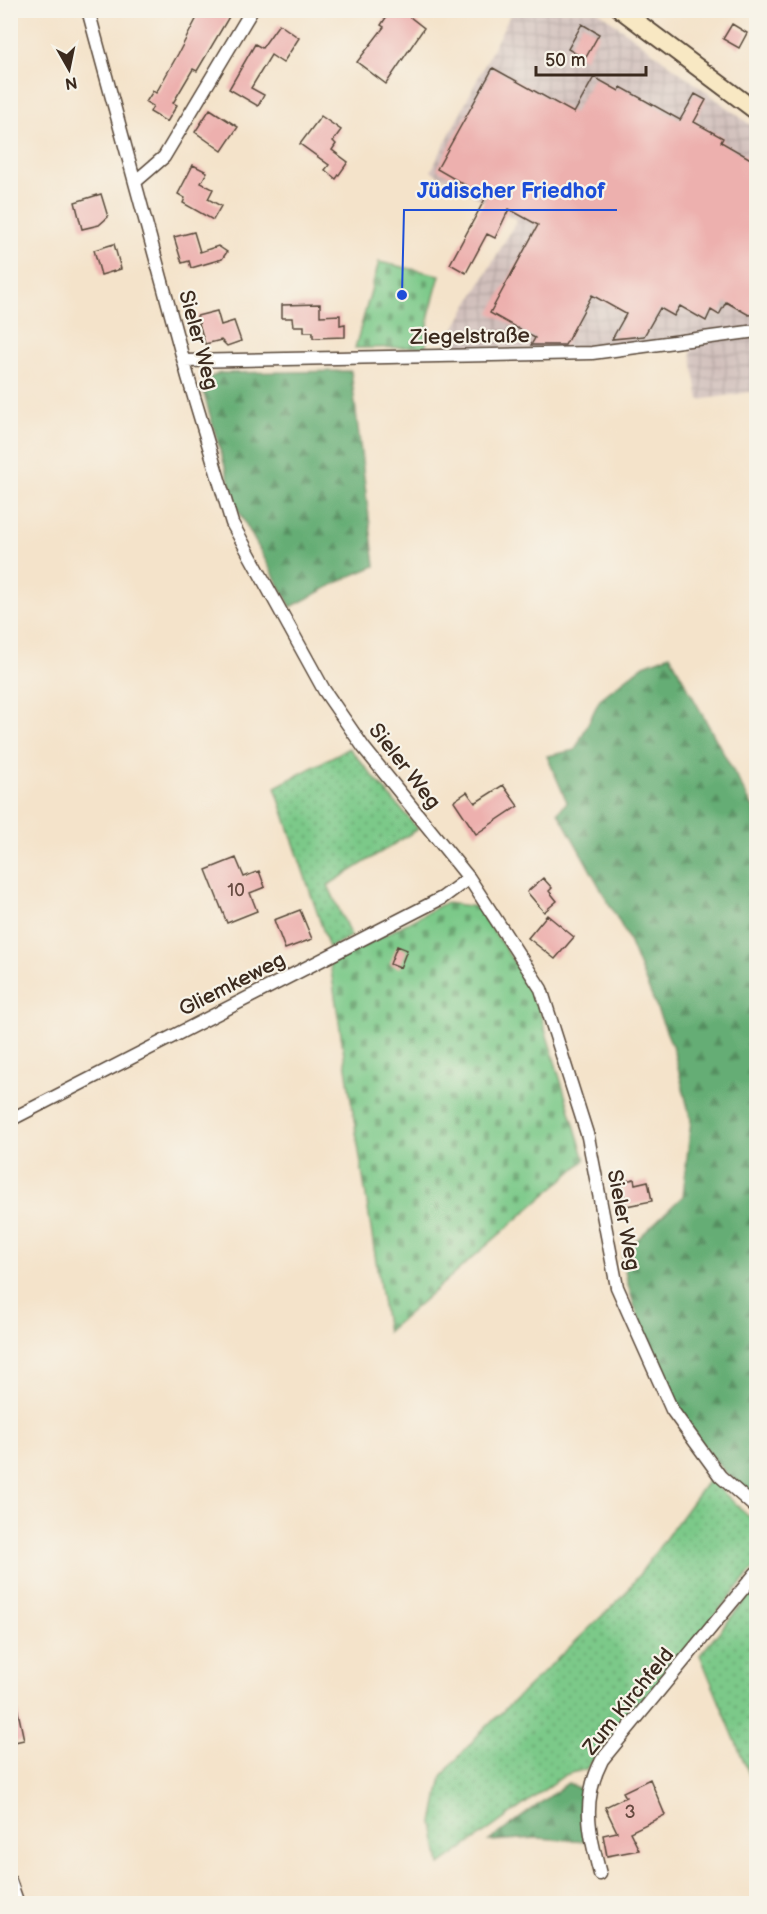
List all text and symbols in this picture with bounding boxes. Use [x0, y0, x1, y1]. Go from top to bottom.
north arrow [39, 39, 99, 99]
scale bar [536, 39, 646, 77]
text: 50 m [545, 50, 586, 71]
text: N [64, 72, 79, 93]
callout: Jüdischer Friedhof [404, 170, 617, 210]
text: Jüdischer Friedhof [417, 178, 606, 205]
street label: Sieler Weg [173, 288, 224, 393]
street label: Ziegelstraße [409, 323, 530, 350]
street label: Sieler Weg [363, 718, 446, 814]
house number: 10 [227, 880, 245, 901]
street label: Gliemkeweg [175, 947, 290, 1022]
street label: Sieler Weg [602, 1168, 646, 1273]
street label: Zum Kirchfeld [577, 1643, 679, 1761]
house number: 3 [624, 1802, 636, 1823]

